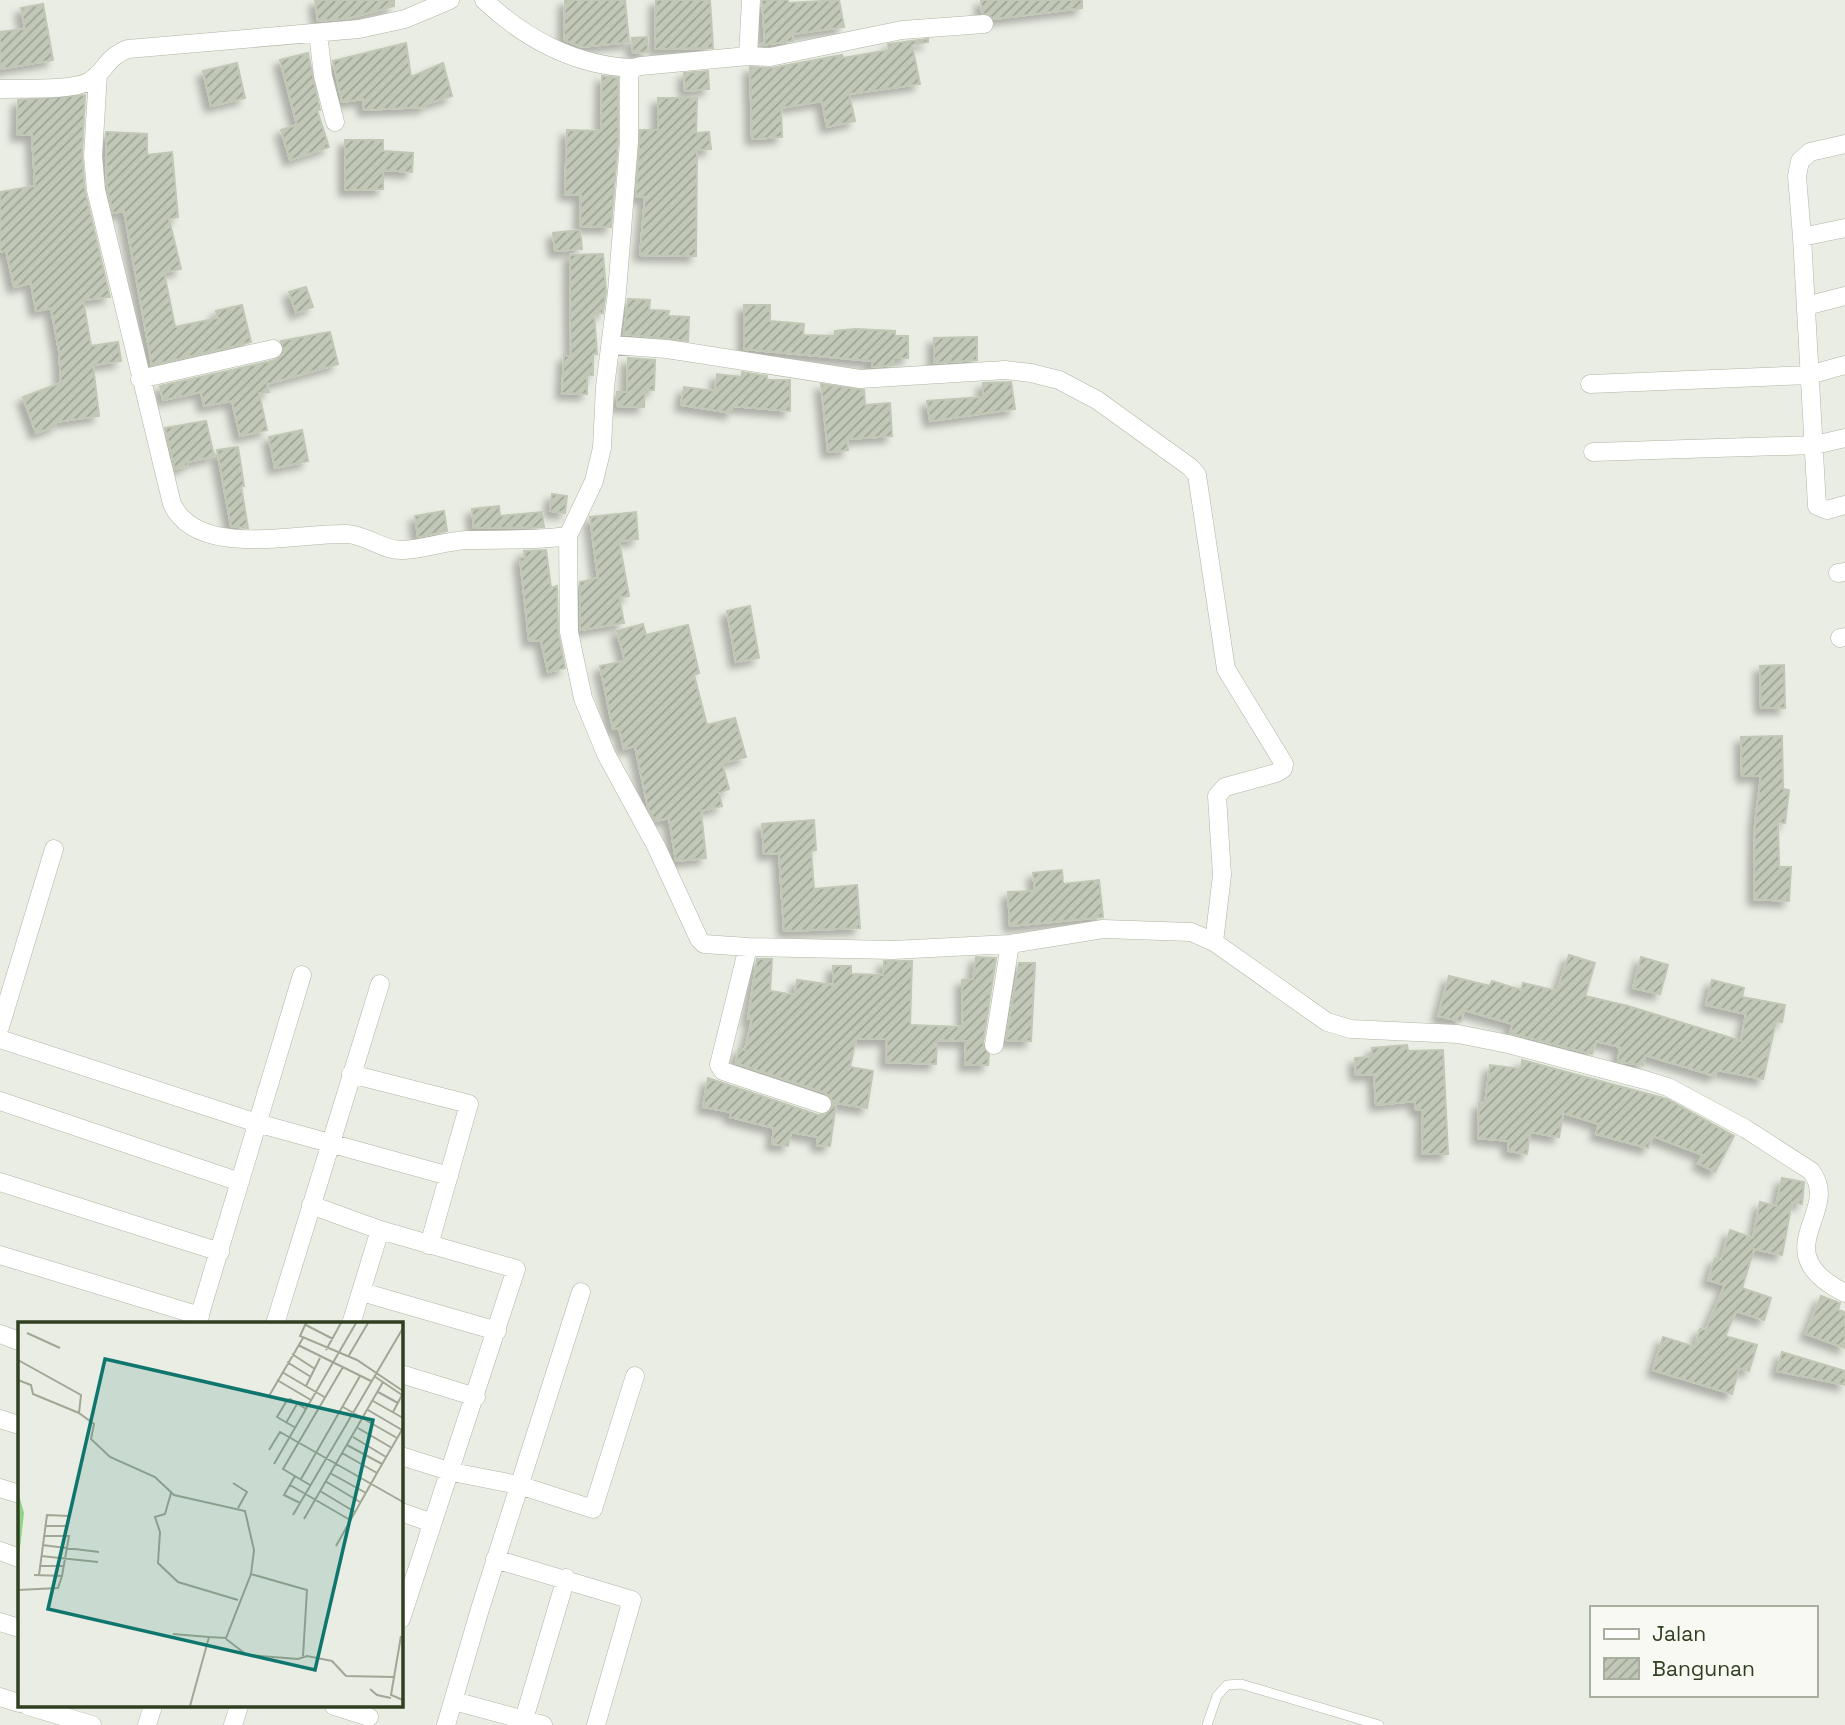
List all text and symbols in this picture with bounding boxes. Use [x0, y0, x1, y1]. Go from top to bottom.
inset map [18, 1322, 402, 1708]
legend [1590, 1606, 1817, 1697]
text: Jalan [1652, 1620, 1706, 1647]
text: Bangunan [1652, 1655, 1755, 1682]

